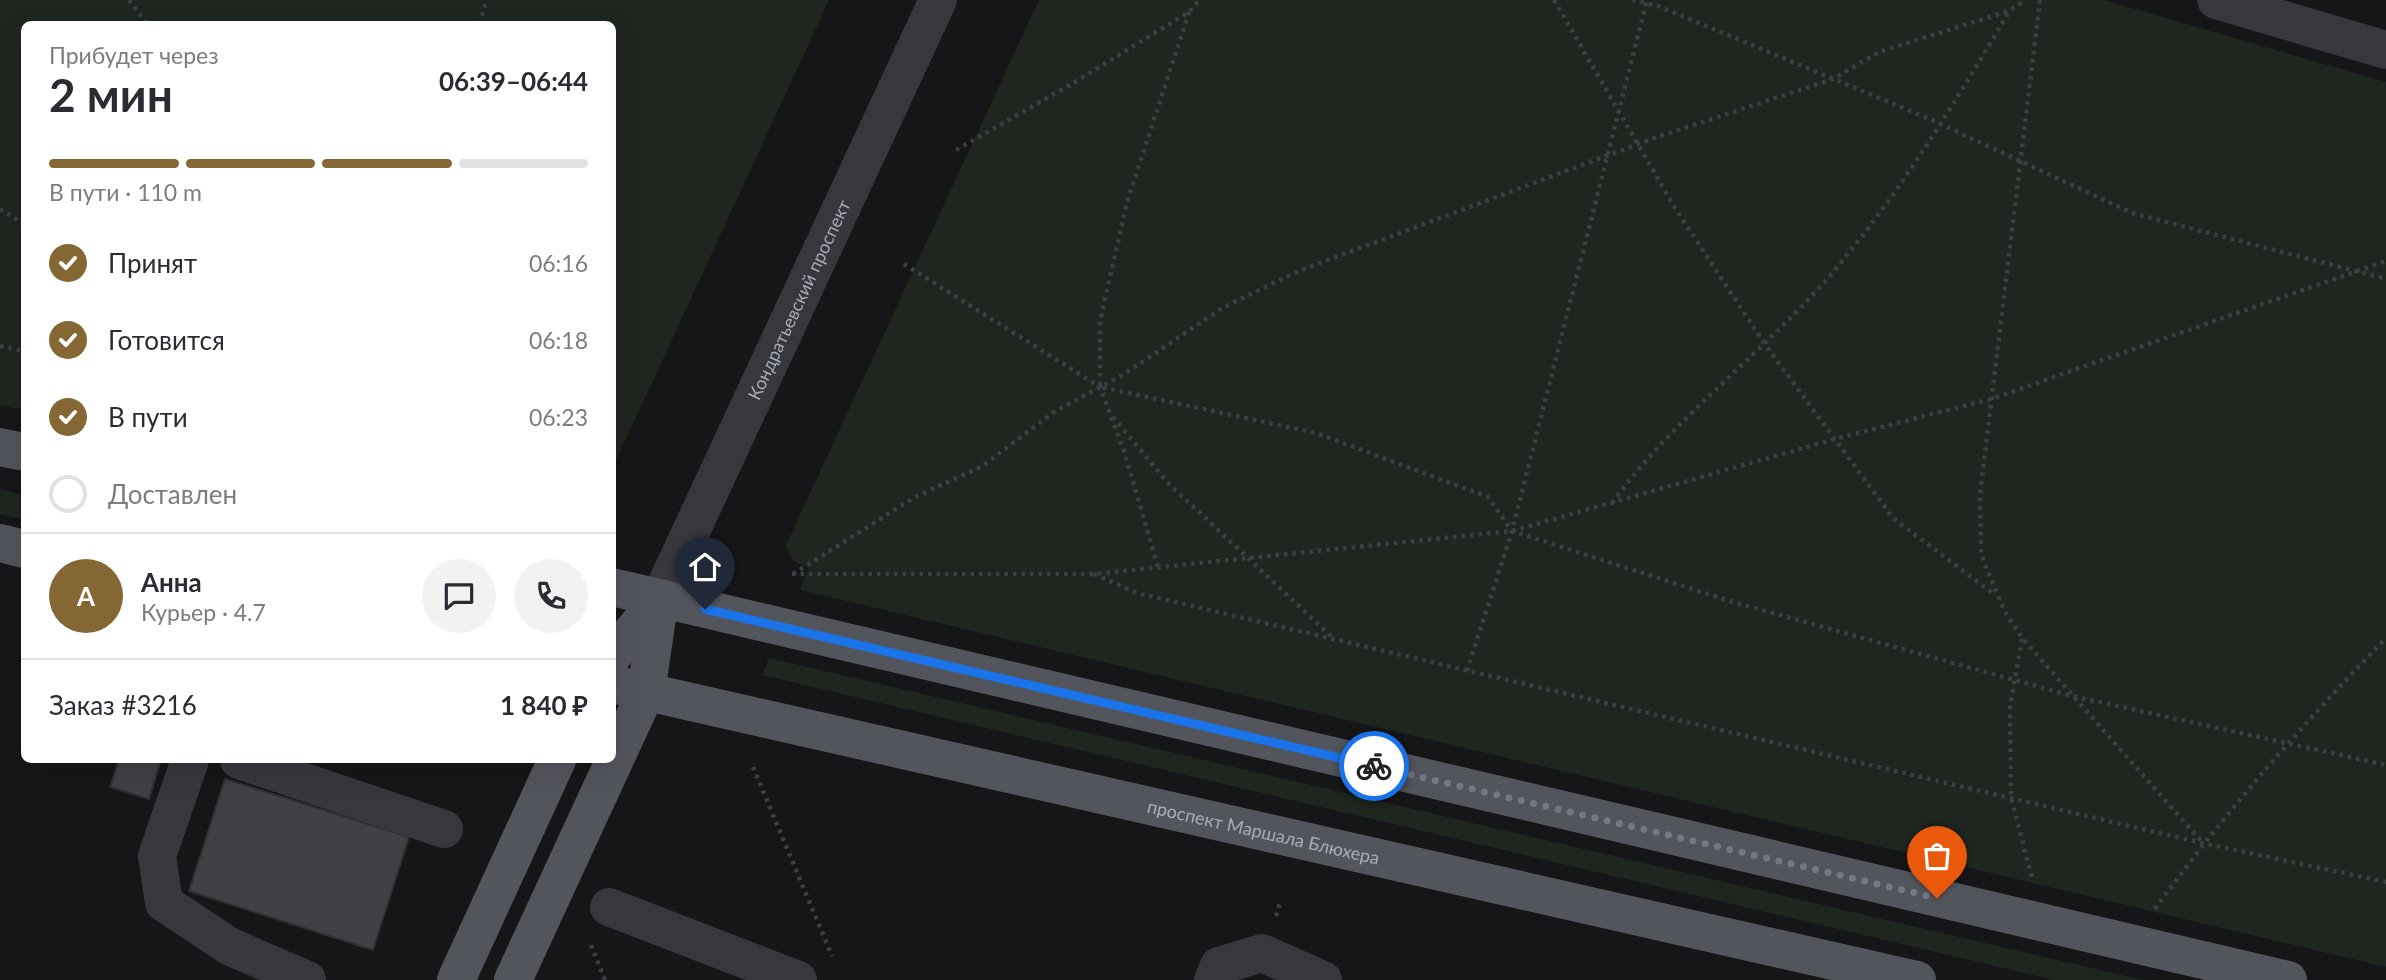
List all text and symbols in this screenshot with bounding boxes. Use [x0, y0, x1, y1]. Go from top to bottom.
text: Прибудет через [49, 41, 219, 69]
text: 06:39–06:44 [439, 65, 588, 97]
text: 2 мин [49, 67, 173, 122]
text: В пути · 110 m [49, 178, 202, 206]
street label: Кондратьевский проспект [743, 196, 855, 403]
icon: check [49, 244, 87, 282]
text: Принят [108, 247, 197, 279]
text: 06:16 [529, 249, 588, 277]
icon: check [49, 321, 87, 359]
text: Готовится [108, 324, 225, 356]
text: 06:18 [529, 326, 588, 354]
icon: check [49, 398, 87, 436]
text: В пути [108, 401, 188, 433]
text: 06:23 [529, 403, 588, 431]
text: Доставлен [108, 478, 237, 510]
pin [675, 537, 735, 609]
icon: home [686, 548, 724, 586]
button: chat [422, 559, 496, 633]
button: phone [514, 559, 588, 633]
text: Анна [141, 566, 202, 598]
text: А [77, 580, 95, 612]
text: Курьер · 4.7 [141, 598, 266, 626]
text: Заказ #3216 [49, 689, 197, 721]
text: 1 840 ₽ [500, 689, 588, 721]
courier [1339, 731, 1409, 801]
icon: bike [1355, 747, 1393, 785]
street label: проспект Маршала Блюхера [1145, 795, 1382, 869]
pin [1907, 826, 1967, 898]
icon: bag [1918, 837, 1956, 875]

